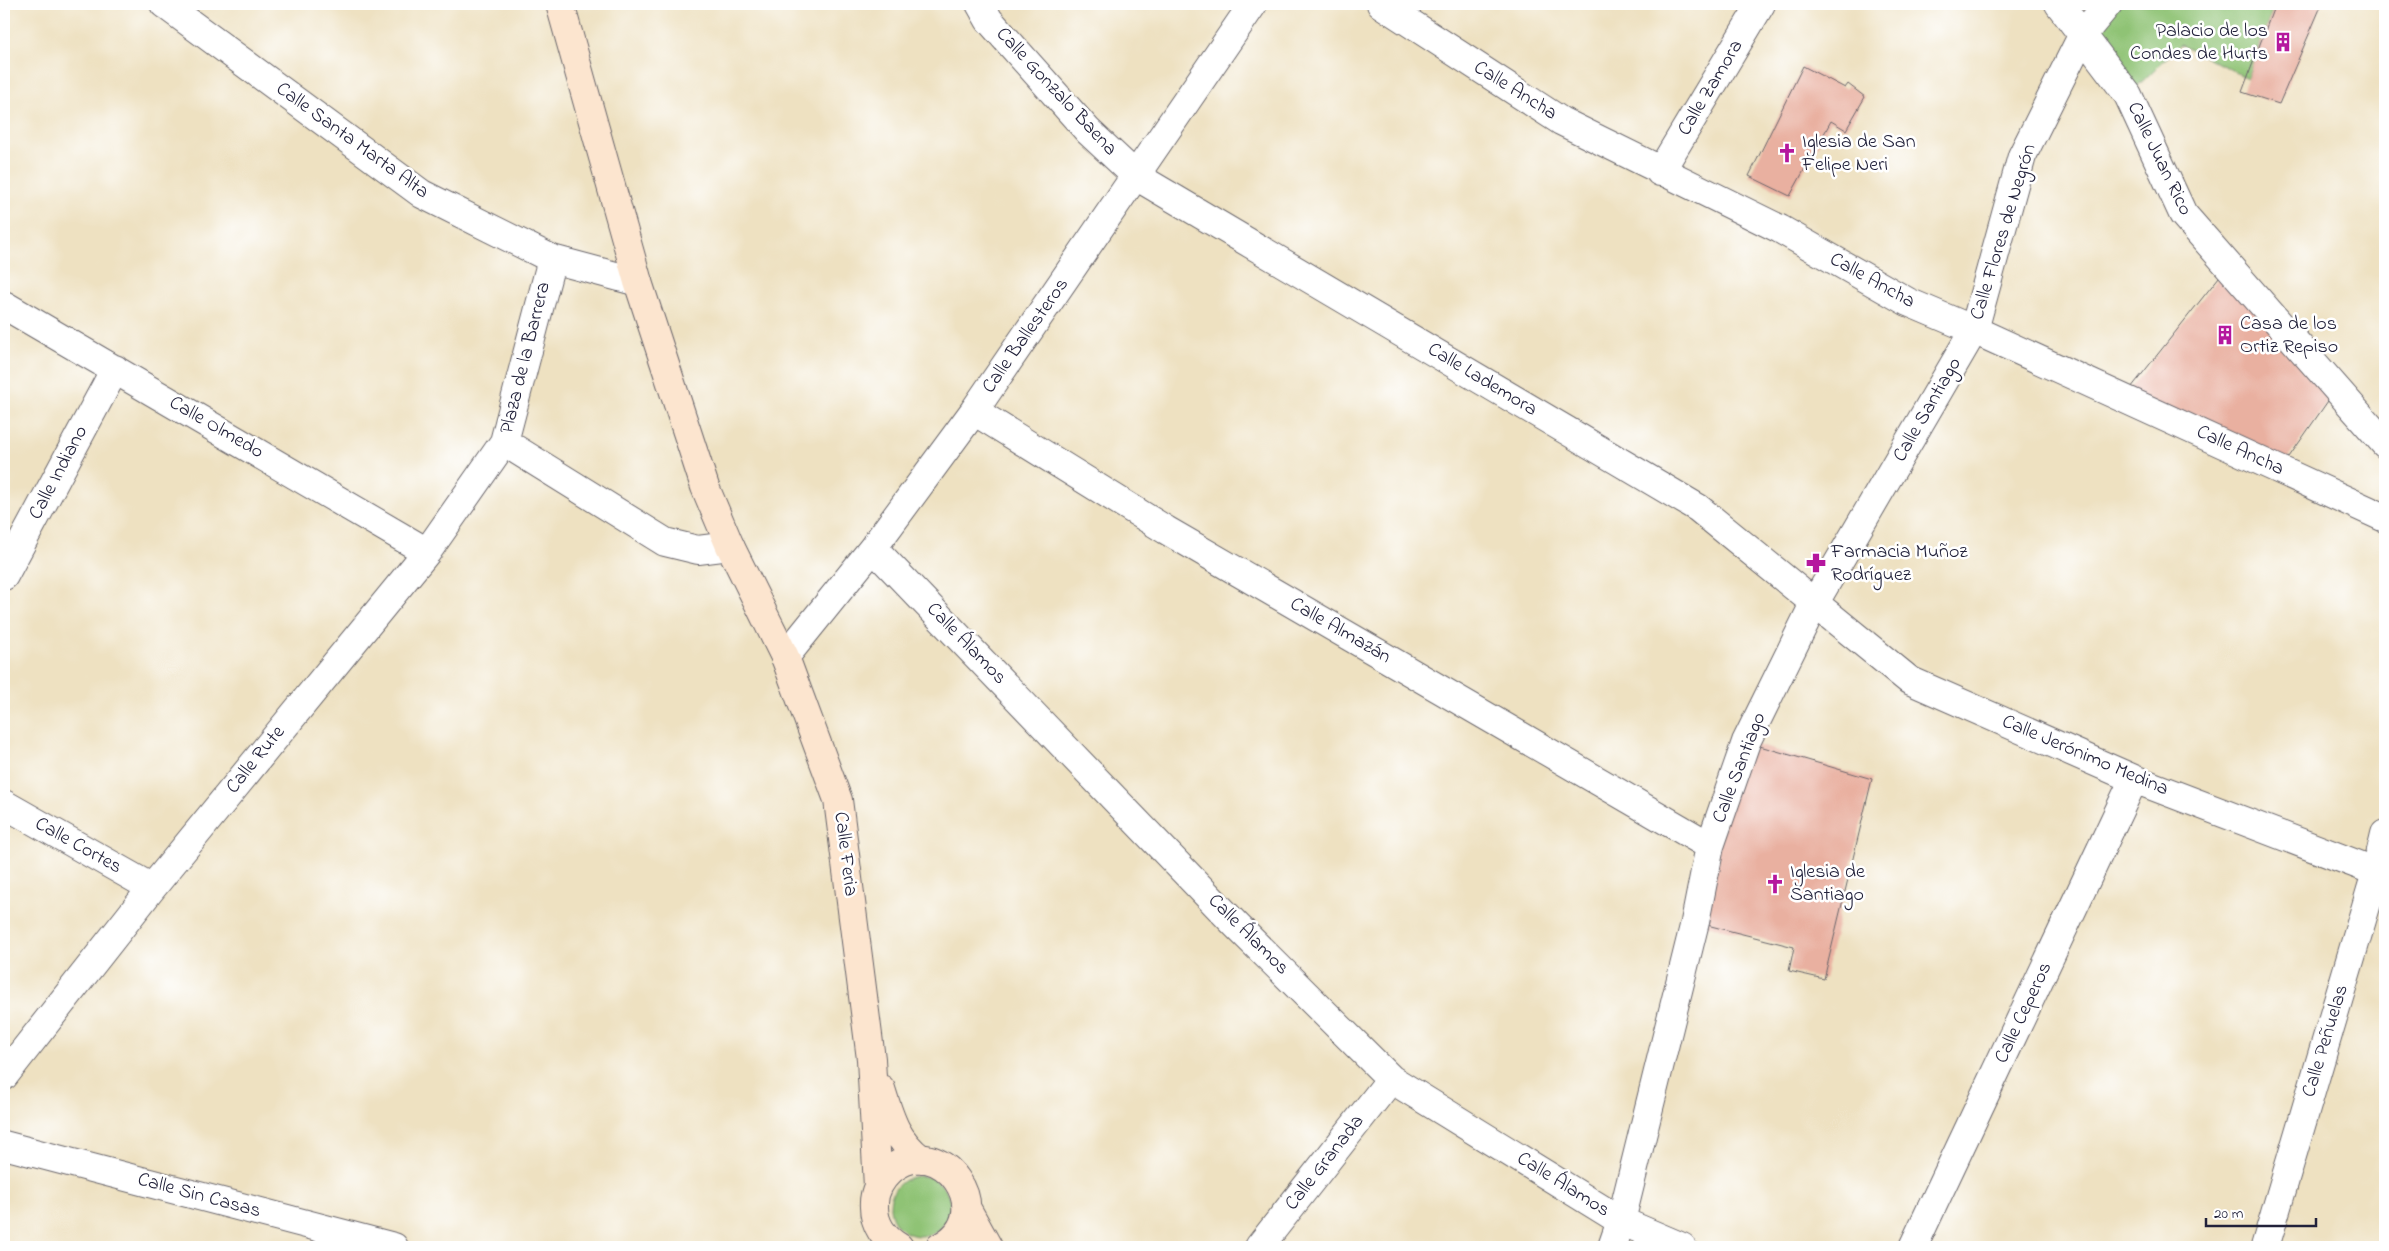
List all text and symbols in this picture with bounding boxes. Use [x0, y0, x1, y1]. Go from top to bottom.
place label: Palacio de los Condes de Hurts [2130, 17, 2268, 69]
street label: Calle Gonzalo Baena [988, 21, 1124, 163]
building icon: Palacio de los Condes de Hurts [2272, 31, 2294, 53]
street label: Calle Zamora [1671, 34, 1751, 142]
street label: Calle Ancha [1468, 54, 1562, 128]
street label: Calle Santa Marta Alta [269, 75, 435, 207]
street label: Calle Juan Rico [2119, 97, 2199, 221]
place label: Iglesia de San Felipe Neri [1801, 128, 1916, 180]
street label: Calle Flores de Negrón [1963, 140, 2046, 324]
church icon: Iglesia de San Felipe Neri [1776, 142, 1798, 164]
street label: Calle Ancha [1824, 246, 1920, 316]
street label: Calle Ballesteros [975, 272, 1077, 400]
street label: Plaza de la Barrera [493, 279, 559, 437]
place label: Casa de los Ortiz Repiso [2240, 310, 2338, 362]
building icon: Casa de los Ortiz Repiso [2214, 324, 2236, 346]
street label: Calle Lademora [1421, 336, 1543, 424]
street label: Calle Santiago [1886, 352, 1971, 468]
street label: Calle Olmedo [163, 389, 269, 467]
street label: Calle Ancha [2191, 418, 2289, 484]
street label: Calle Indiano [22, 421, 96, 525]
place label: Farmacia Muñoz Rodríguez [1830, 538, 1968, 591]
pharmacy icon: Farmacia Muñoz Rodríguez [1805, 552, 1827, 574]
street label: Calle Almazán [1284, 590, 1396, 672]
street label: Calle Álamos [919, 596, 1013, 692]
street label: Calle Santiago [1706, 708, 1775, 828]
street label: Calle Jerónimo Medina [1997, 708, 2173, 804]
street label: Calle Rute [219, 720, 293, 800]
street label: Calle Cortes [29, 810, 127, 882]
street label: Calle Feria [825, 810, 865, 898]
place label: Iglesia de Santiago [1790, 858, 1865, 911]
church icon: Iglesia de Santiago [1764, 873, 1786, 895]
street label: Calle Álamos [1201, 888, 1295, 982]
street label: Calle Ceperos [1988, 957, 2060, 1069]
street label: Calle Peñuelas [2295, 981, 2357, 1101]
street label: Calle Granada [1278, 1109, 1372, 1217]
street label: Calle Álamos [1511, 1145, 1615, 1225]
street label: Calle Sin Casas [134, 1166, 264, 1226]
scale bar [2206, 1196, 2316, 1228]
text: 20 m [2214, 1203, 2244, 1225]

